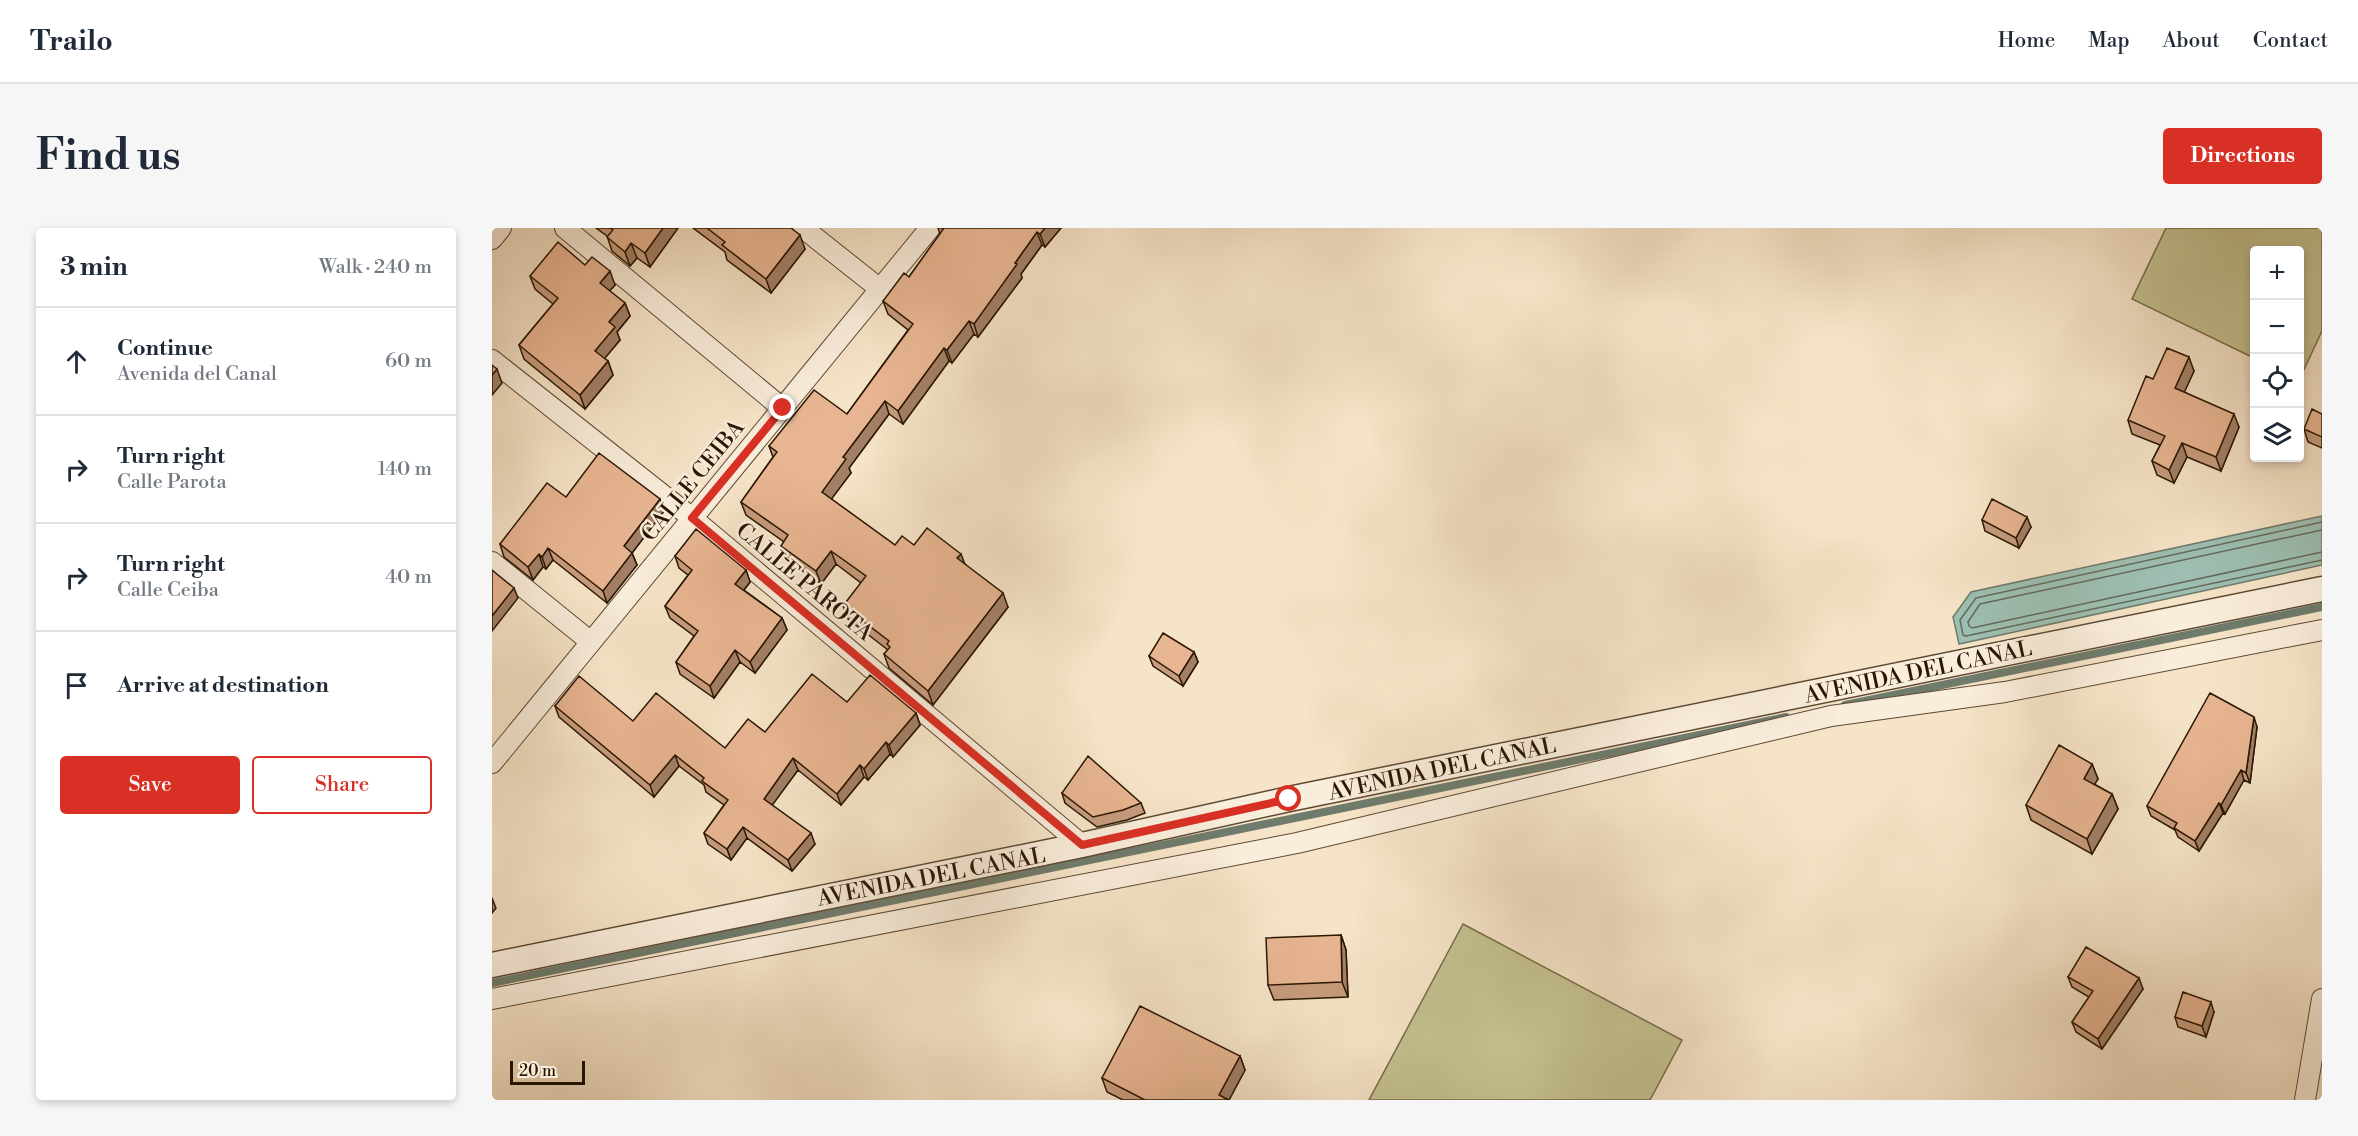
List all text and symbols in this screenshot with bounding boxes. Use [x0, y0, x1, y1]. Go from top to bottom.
text: Trailo [30, 24, 113, 59]
text: Home [1998, 28, 2055, 54]
text: Map [2088, 28, 2130, 54]
text: About [2163, 28, 2220, 54]
text: Contact [2253, 28, 2328, 54]
button: Directions [2163, 128, 2322, 184]
text: Find us [36, 130, 180, 183]
map controls [2250, 246, 2304, 462]
button: + [2250, 246, 2304, 300]
text: 3 min [60, 251, 128, 283]
text: Walk · 240 m [319, 255, 432, 280]
button: − [2250, 300, 2304, 354]
text: Continue [117, 335, 213, 362]
icon: ahead [60, 345, 93, 378]
text: 60 m [385, 349, 432, 374]
button: locate [2250, 354, 2304, 408]
text: Avenida del Canal [117, 362, 277, 387]
route end [769, 394, 795, 420]
button: layers [2250, 408, 2304, 462]
street label: CALLE CEIBA [636, 414, 751, 547]
text: Turn right [117, 443, 225, 470]
icon: right [60, 453, 93, 486]
text: 140 m [377, 457, 432, 482]
text: Calle Parota [117, 470, 227, 495]
street label: CALLE PAROTA [730, 517, 879, 648]
text: Turn right [117, 551, 225, 578]
icon: right [60, 561, 93, 594]
text: 40 m [385, 565, 432, 590]
text: Calle Ceiba [117, 578, 219, 603]
street label: AVENIDA DEL CANAL [1801, 635, 2035, 710]
icon: arrive [60, 669, 93, 702]
text: Arrive at destination [117, 672, 329, 699]
street label: AVENIDA DEL CANAL [1325, 732, 1559, 807]
button: Save [60, 756, 240, 814]
button: Share [252, 756, 432, 814]
route start [1275, 785, 1301, 811]
street label: AVENIDA DEL CANAL [814, 842, 1048, 913]
scale bar [510, 1058, 585, 1086]
text: 20 m [519, 1061, 556, 1081]

